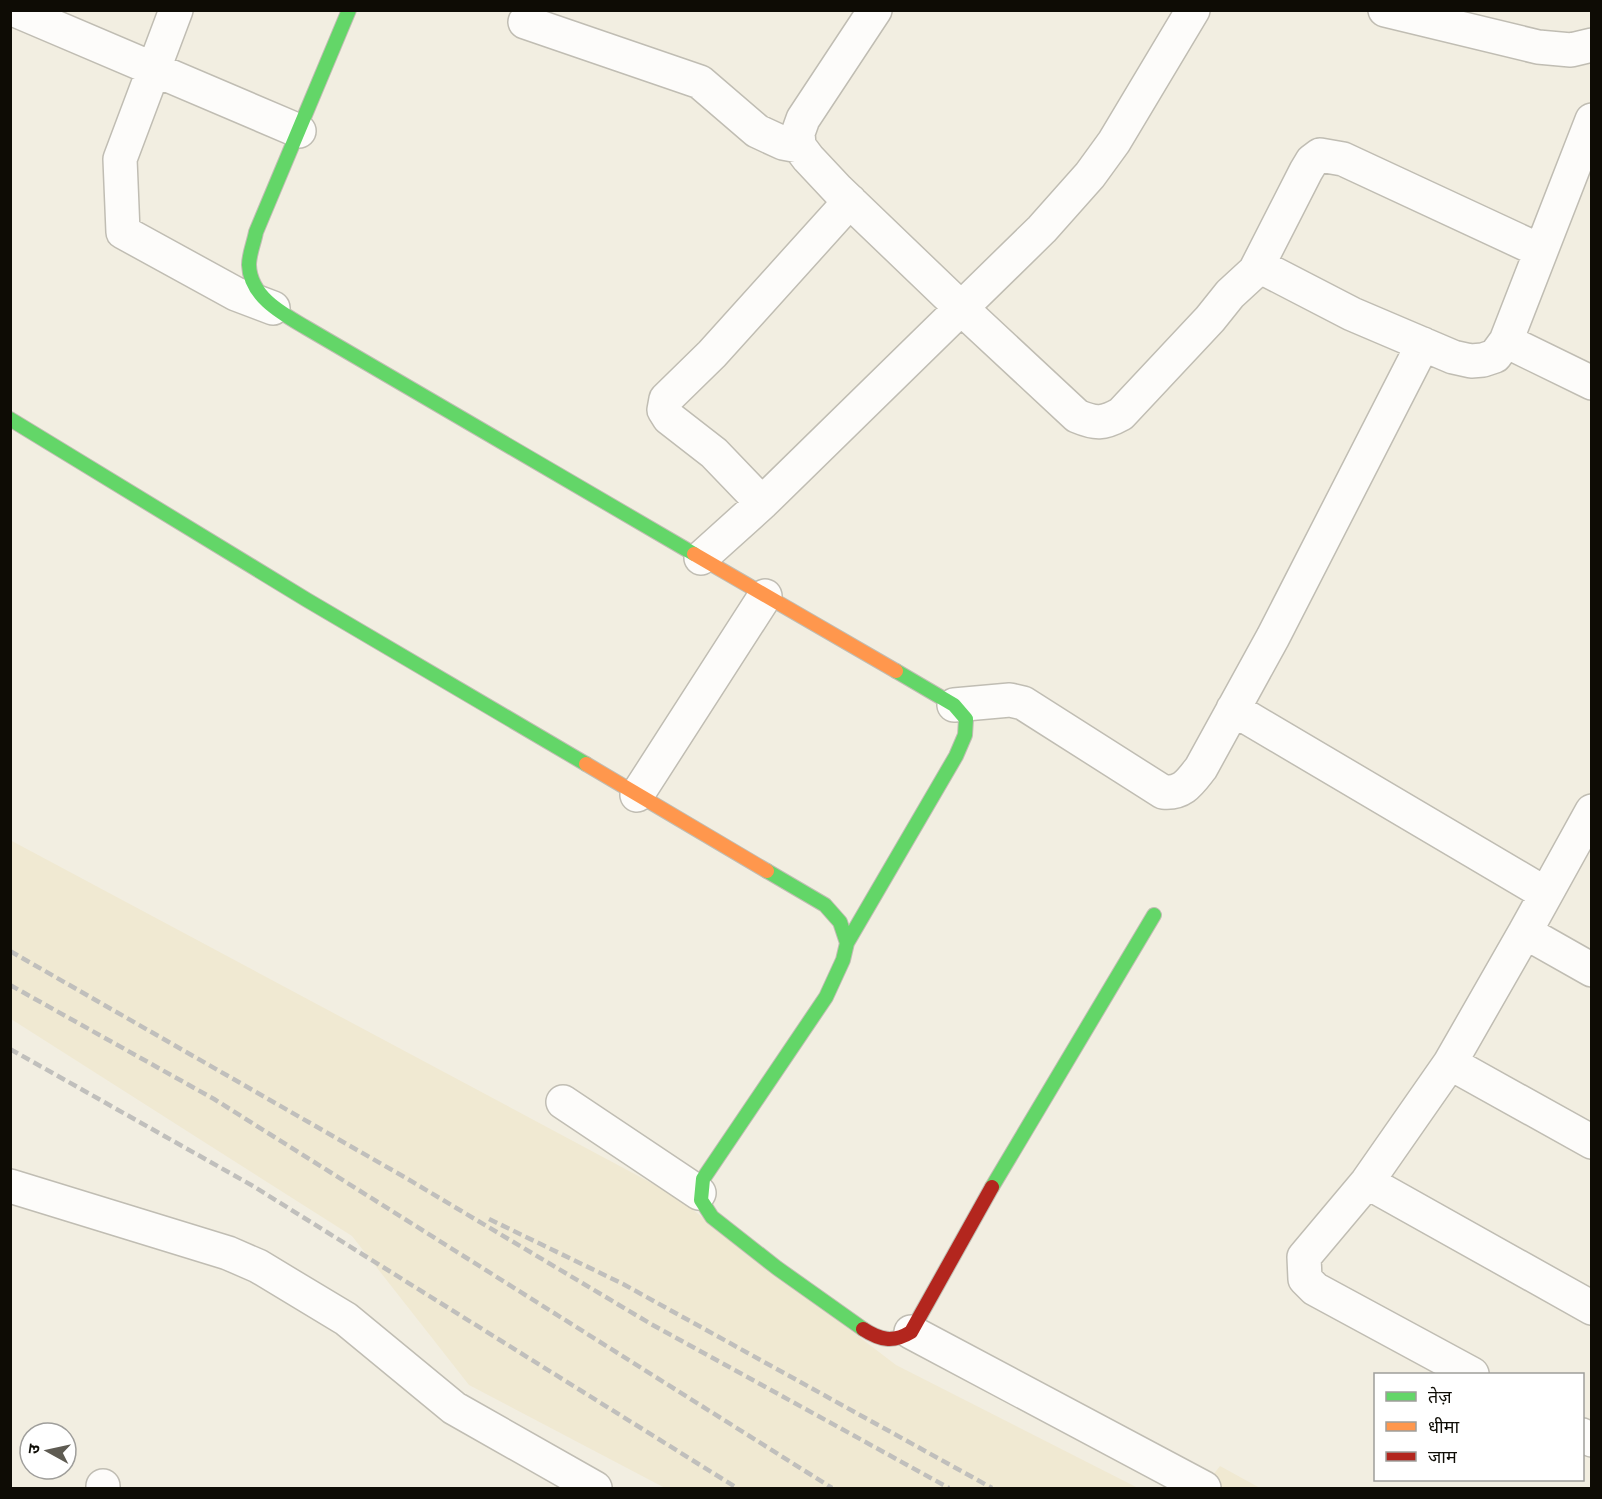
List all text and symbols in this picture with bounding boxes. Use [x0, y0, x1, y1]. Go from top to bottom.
legend [1374, 1373, 1584, 1481]
text: तेज़ [1428, 1385, 1452, 1407]
text: धीमा [1428, 1415, 1459, 1437]
north arrow [18, 1421, 78, 1481]
text: उ [23, 1442, 44, 1455]
text: जाम [1428, 1445, 1458, 1467]

